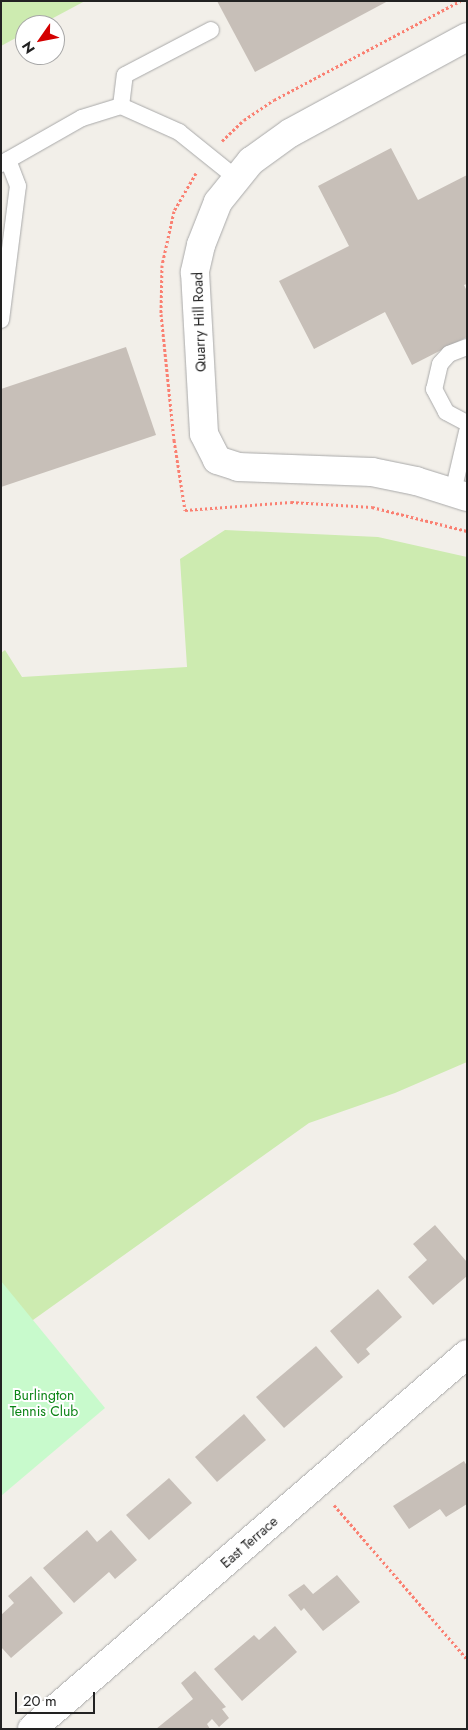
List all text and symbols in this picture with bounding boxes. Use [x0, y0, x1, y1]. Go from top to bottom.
north arrow [15, 15, 65, 65]
text: N [17, 38, 40, 58]
street label: Quarry Hill Road [189, 272, 209, 372]
park label: Burlington Tennis Club [10, 1387, 78, 1420]
street label: East Terrace [217, 1513, 281, 1571]
scale bar [18, 1682, 98, 1714]
text: 20 m [23, 1690, 57, 1712]

